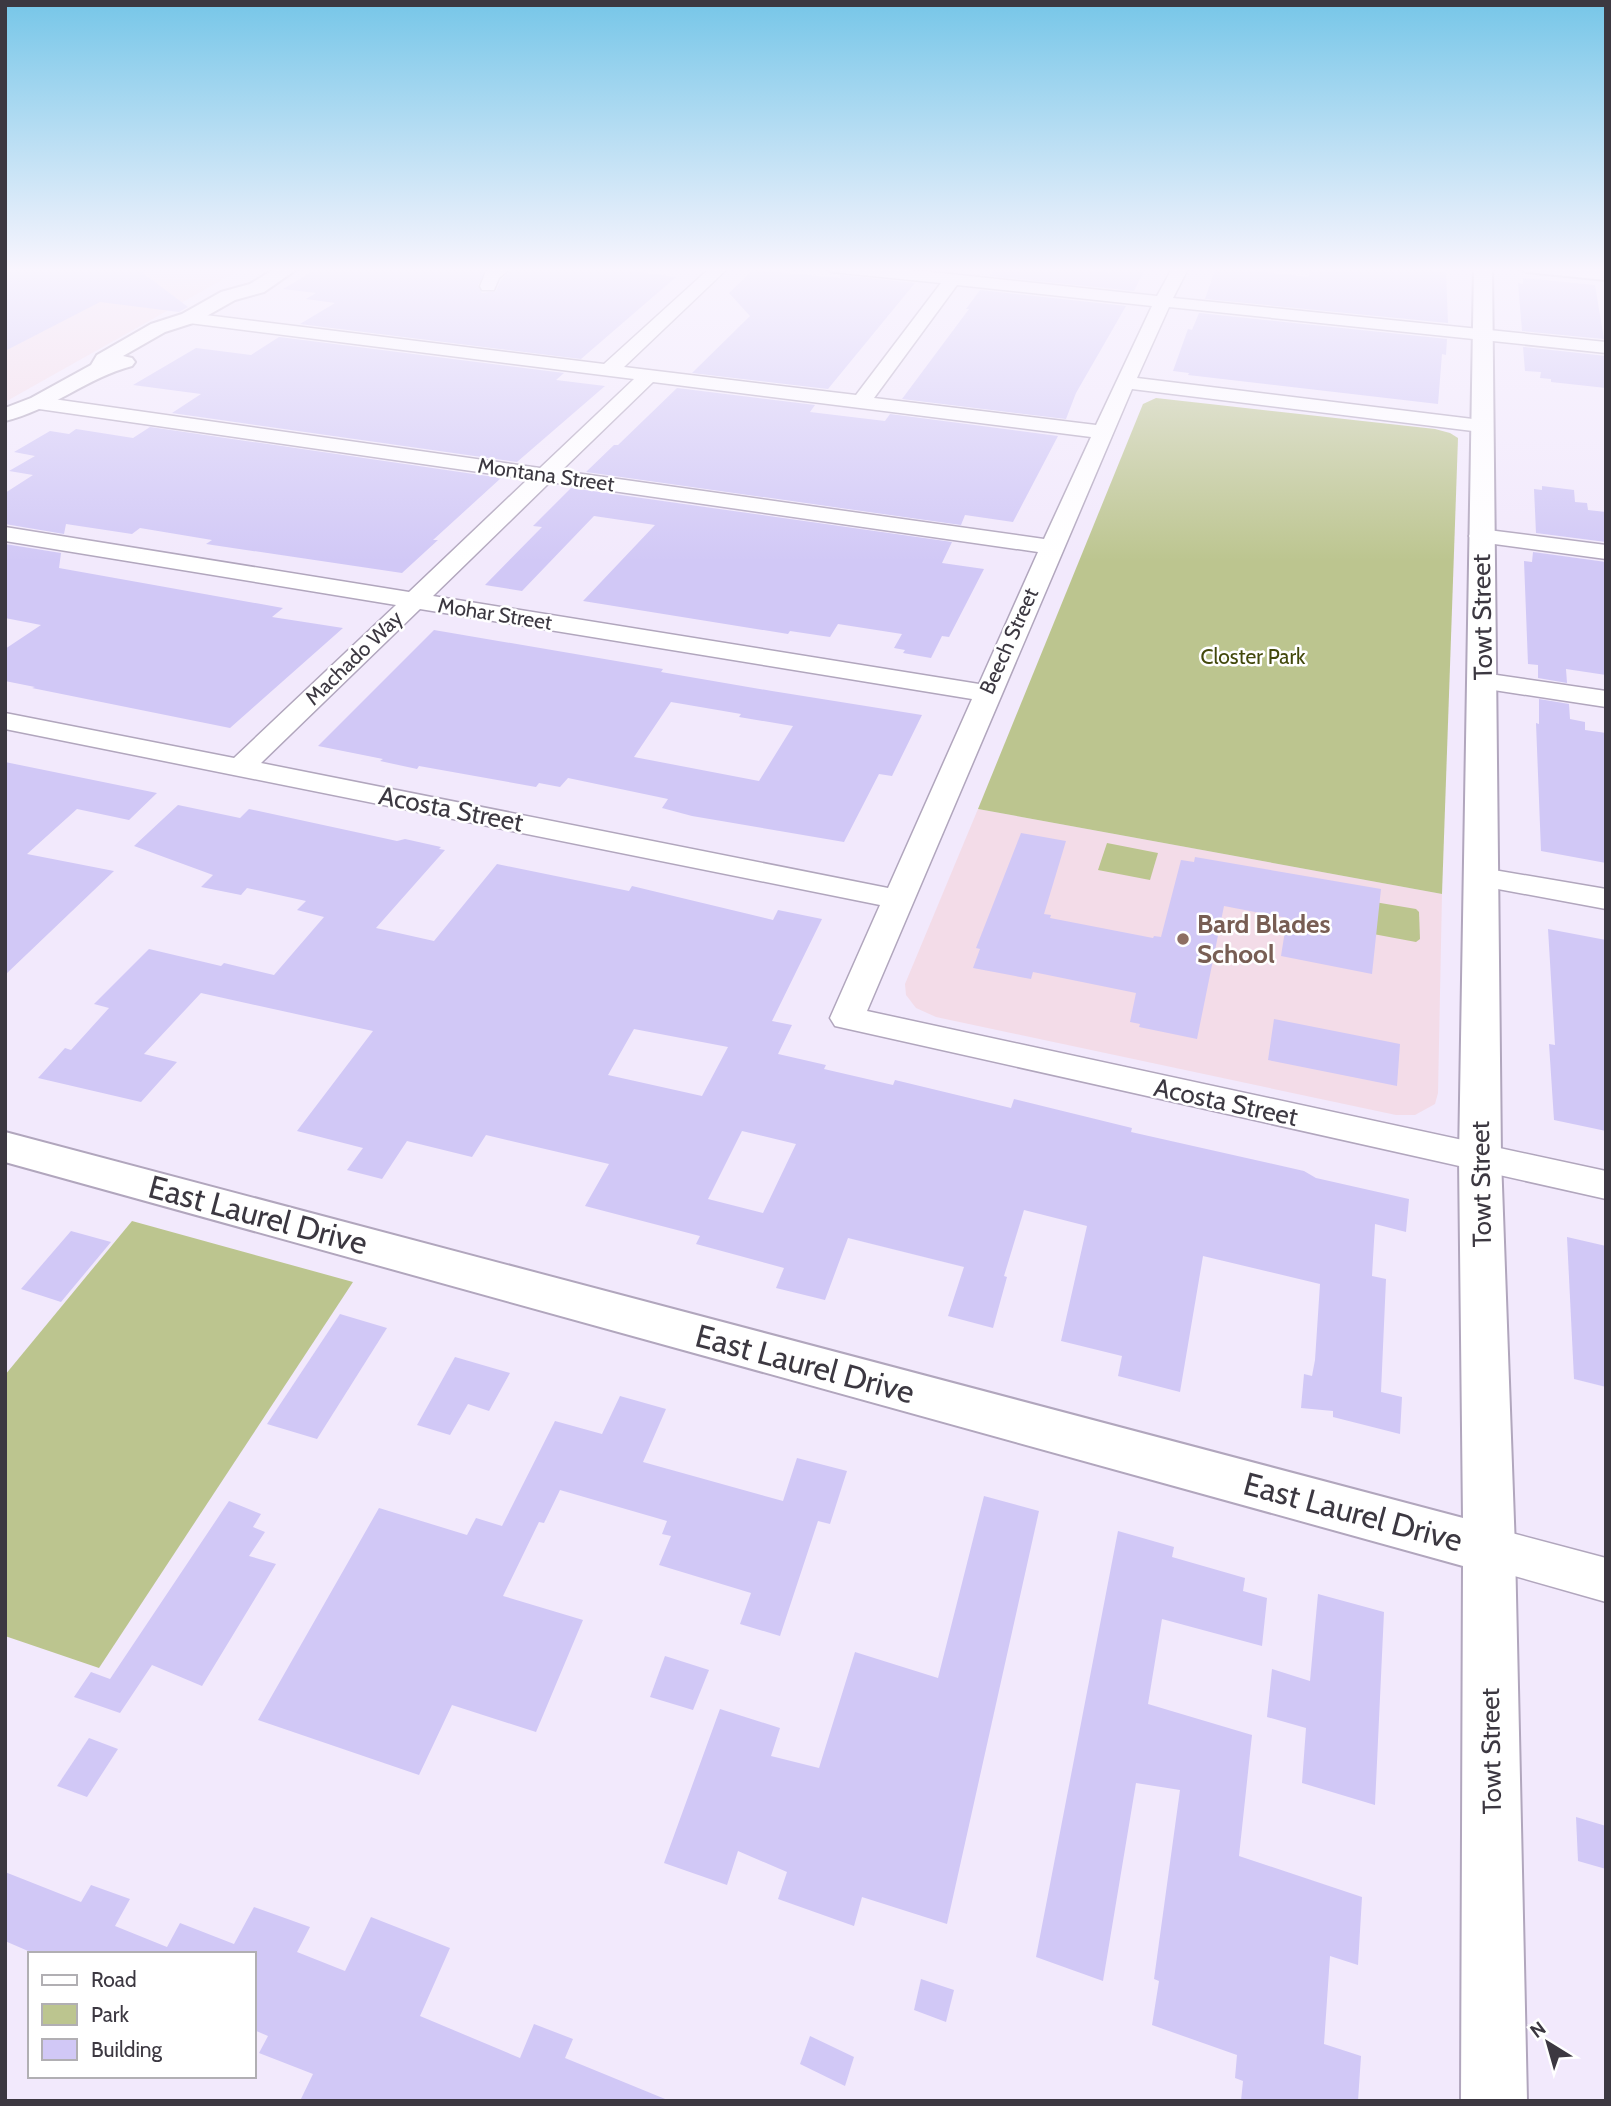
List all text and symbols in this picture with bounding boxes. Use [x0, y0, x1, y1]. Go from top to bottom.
street label: Montana Street [476, 453, 616, 496]
street label: Towt Street [1465, 553, 1499, 680]
street label: Beech Street [974, 584, 1043, 698]
street label: Mohar Street [436, 592, 554, 635]
street label: Machado Way [300, 605, 408, 710]
park label: Closter Park [1201, 644, 1306, 669]
street label: Acosta Street [376, 779, 526, 839]
place label: Bard Blades School [1197, 908, 1330, 970]
marker: Bard Blades School [1175, 931, 1191, 947]
street label: Acosta Street [1151, 1071, 1301, 1133]
street label: Towt Street [1464, 1120, 1498, 1247]
street label: East Laurel Drive [144, 1167, 372, 1262]
street label: East Laurel Drive [691, 1316, 919, 1411]
street label: East Laurel Drive [1239, 1464, 1467, 1559]
street label: Towt Street [1474, 1687, 1508, 1814]
legend [28, 1952, 256, 2078]
text: Road [91, 1967, 137, 1992]
text: Park [91, 2002, 129, 2027]
north arrow [1513, 2008, 1583, 2078]
text: N [1526, 2017, 1550, 2043]
text: Building [91, 2037, 163, 2062]

